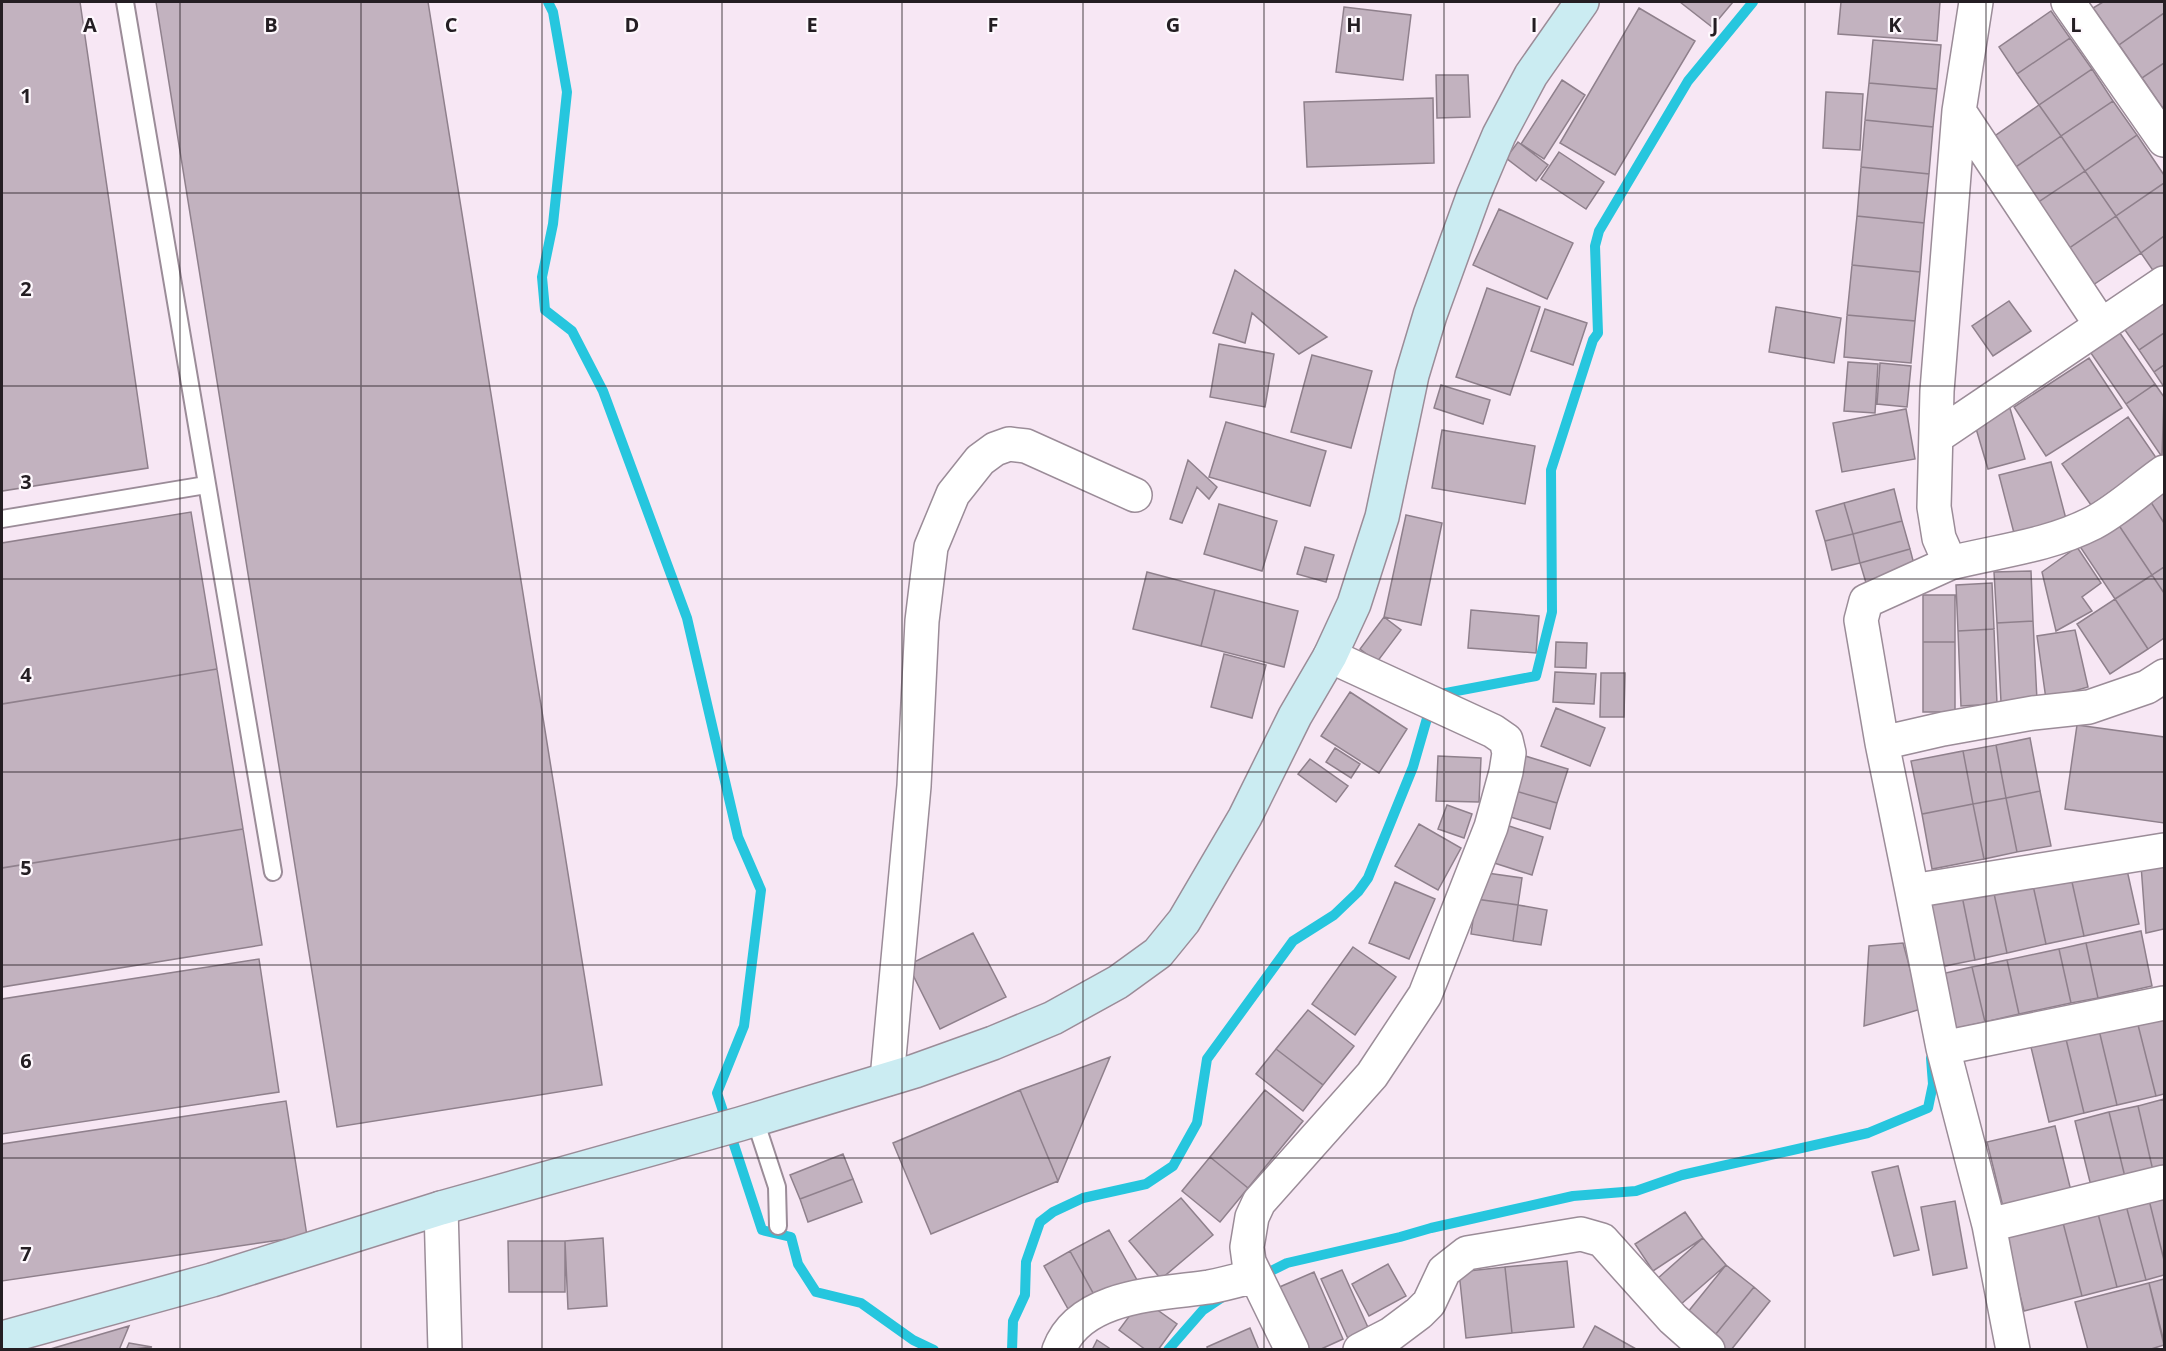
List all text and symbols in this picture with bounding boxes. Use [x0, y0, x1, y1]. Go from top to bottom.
text: A [83, 11, 97, 38]
text: B [264, 11, 278, 38]
text: C [445, 11, 458, 38]
text: D [625, 11, 639, 38]
text: E [806, 11, 818, 38]
text: F [988, 11, 998, 38]
text: G [1166, 11, 1180, 38]
text: H [1346, 11, 1362, 38]
text: I [1531, 11, 1537, 38]
text: J [1710, 11, 1718, 38]
text: K [1888, 11, 1902, 38]
text: L [2070, 11, 2082, 38]
text: 1 [20, 82, 32, 109]
text: 2 [20, 275, 32, 302]
text: 3 [20, 468, 32, 495]
text: 4 [20, 661, 32, 688]
text: 5 [20, 854, 32, 881]
text: 6 [20, 1047, 32, 1074]
text: 7 [20, 1240, 32, 1267]

